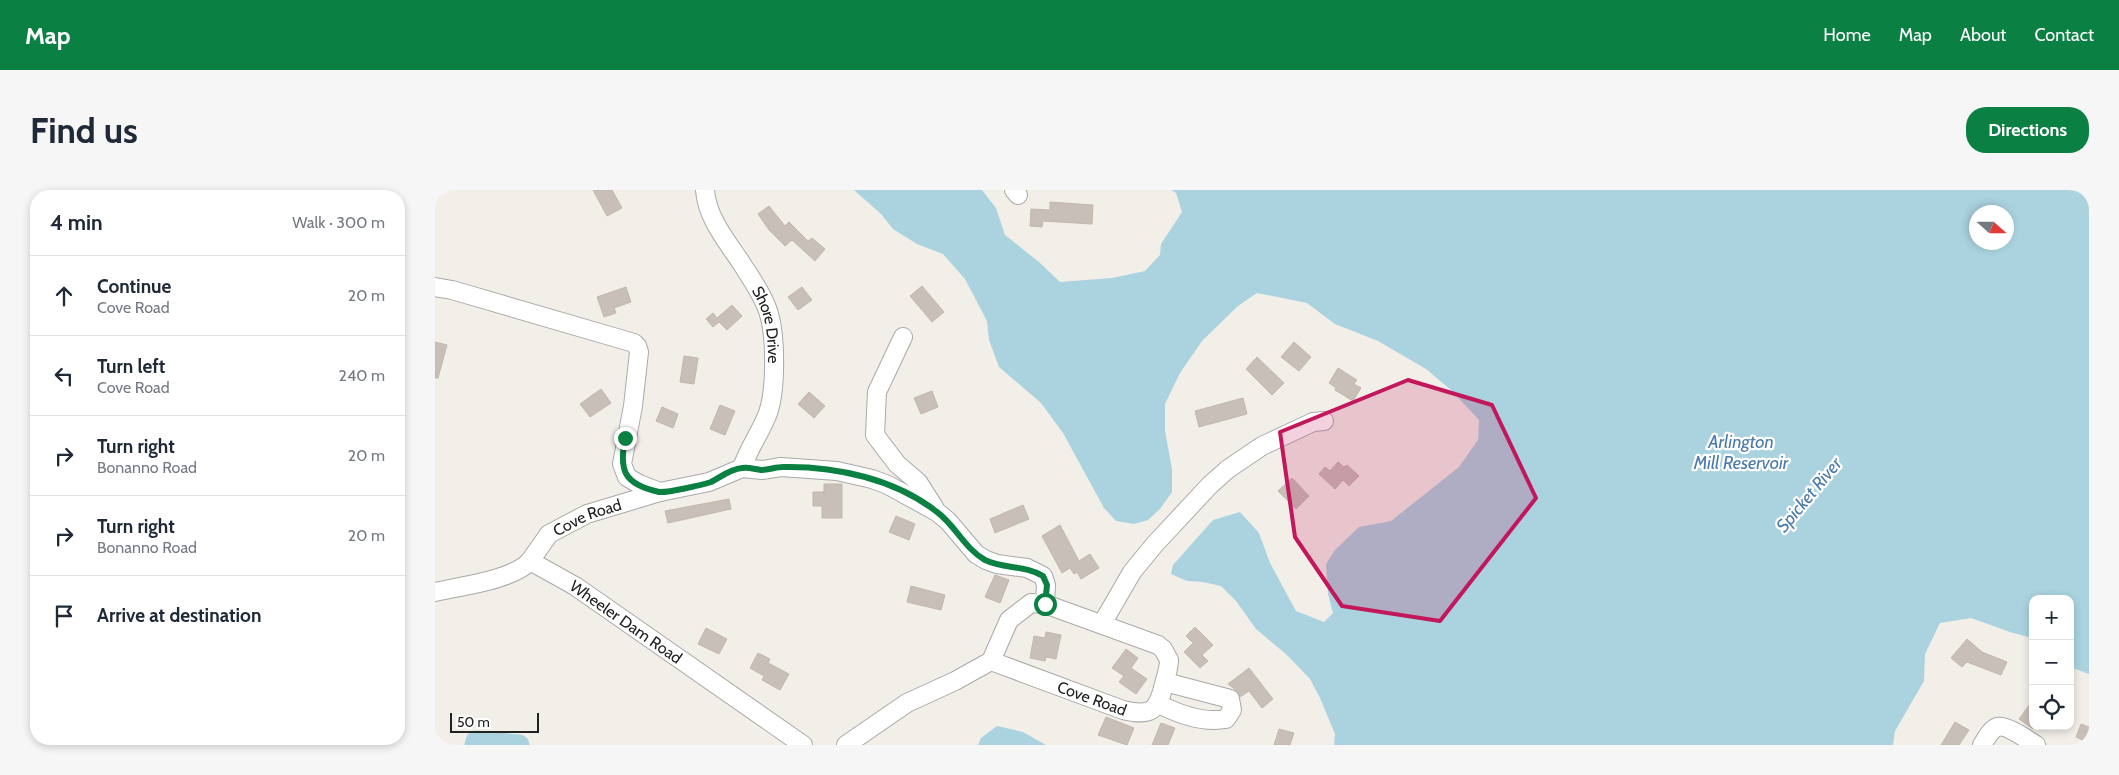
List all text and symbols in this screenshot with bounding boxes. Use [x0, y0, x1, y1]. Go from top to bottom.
text: Map [25, 21, 71, 50]
text: Home [1823, 24, 1871, 46]
text: Map [1899, 24, 1932, 46]
text: About [1960, 24, 2006, 46]
text: Contact [2034, 24, 2094, 46]
button: Directions [1966, 107, 2089, 153]
text: Find us [30, 109, 138, 152]
north arrow [1969, 205, 2014, 250]
text: 4 min [50, 210, 103, 235]
text: Walk · 300 m [292, 213, 385, 232]
text: Continue [97, 275, 171, 298]
icon: ahead [50, 282, 78, 310]
street label: Shore Drive [748, 283, 783, 364]
text: 20 m [348, 286, 385, 305]
text: Cove Road [97, 298, 170, 317]
text: Turn left [97, 355, 165, 378]
icon: left [50, 362, 78, 390]
text: 240 m [339, 366, 385, 385]
text: Cove Road [97, 378, 170, 397]
route end [614, 427, 637, 450]
water label: Arlington Mill Reservoir [1693, 431, 1790, 474]
text: Turn right [97, 435, 175, 458]
icon: right [50, 442, 78, 470]
text: 20 m [348, 446, 385, 465]
water label: Spicket River [1771, 452, 1847, 537]
text: Bonanno Road [97, 458, 197, 477]
street label: Cove Road [550, 495, 624, 540]
text: Turn right [97, 515, 175, 538]
icon: right [50, 522, 78, 550]
text: 20 m [348, 526, 385, 545]
text: Bonanno Road [97, 538, 197, 557]
street label: Wheeler Dam Road [566, 576, 686, 668]
route start [1034, 593, 1057, 616]
map controls [2029, 595, 2074, 730]
button: + [2029, 595, 2074, 640]
icon: arrive [50, 602, 78, 630]
text: Arrive at destination [97, 604, 261, 627]
button: − [2029, 640, 2074, 685]
street label: Cove Road [1055, 677, 1129, 720]
button: locate [2029, 685, 2074, 730]
scale bar [450, 710, 539, 733]
text: 50 m [457, 713, 490, 731]

